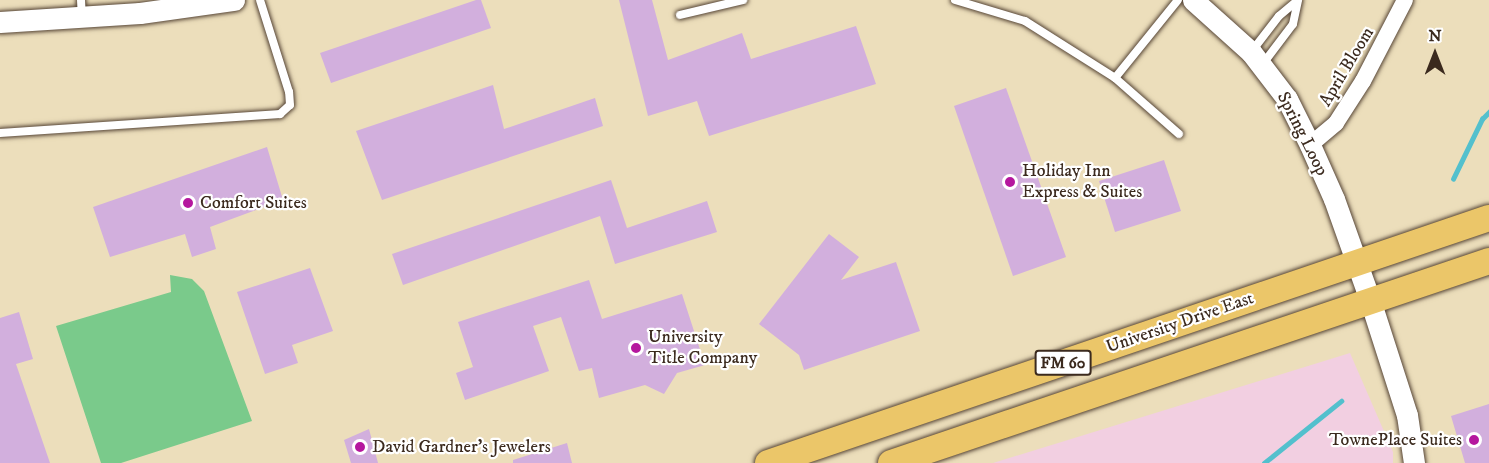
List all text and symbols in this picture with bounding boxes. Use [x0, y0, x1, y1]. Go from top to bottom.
street label: April Bloom [1315, 23, 1379, 111]
north arrow [1405, 24, 1465, 84]
text: N [1428, 26, 1442, 46]
street label: Spring Loop [1272, 88, 1332, 180]
place label: Holiday Inn Express & Suites [1022, 161, 1142, 204]
marker: Holiday Inn Express & Suites [1003, 175, 1017, 189]
place label: Comfort Suites [200, 192, 307, 214]
marker: Comfort Suites [181, 196, 195, 210]
street label: University Drive East [1103, 288, 1257, 358]
place label: University Title Company [648, 327, 757, 370]
marker: University Title Company [629, 341, 643, 355]
road number: FM 60 [1034, 350, 1092, 376]
place label: TownePlace Suites [1329, 429, 1462, 451]
marker: TownePlace Suites [1467, 433, 1481, 447]
place label: David Gardner's Jewelers [372, 436, 551, 458]
marker: David Gardner's Jewelers [353, 440, 367, 454]

